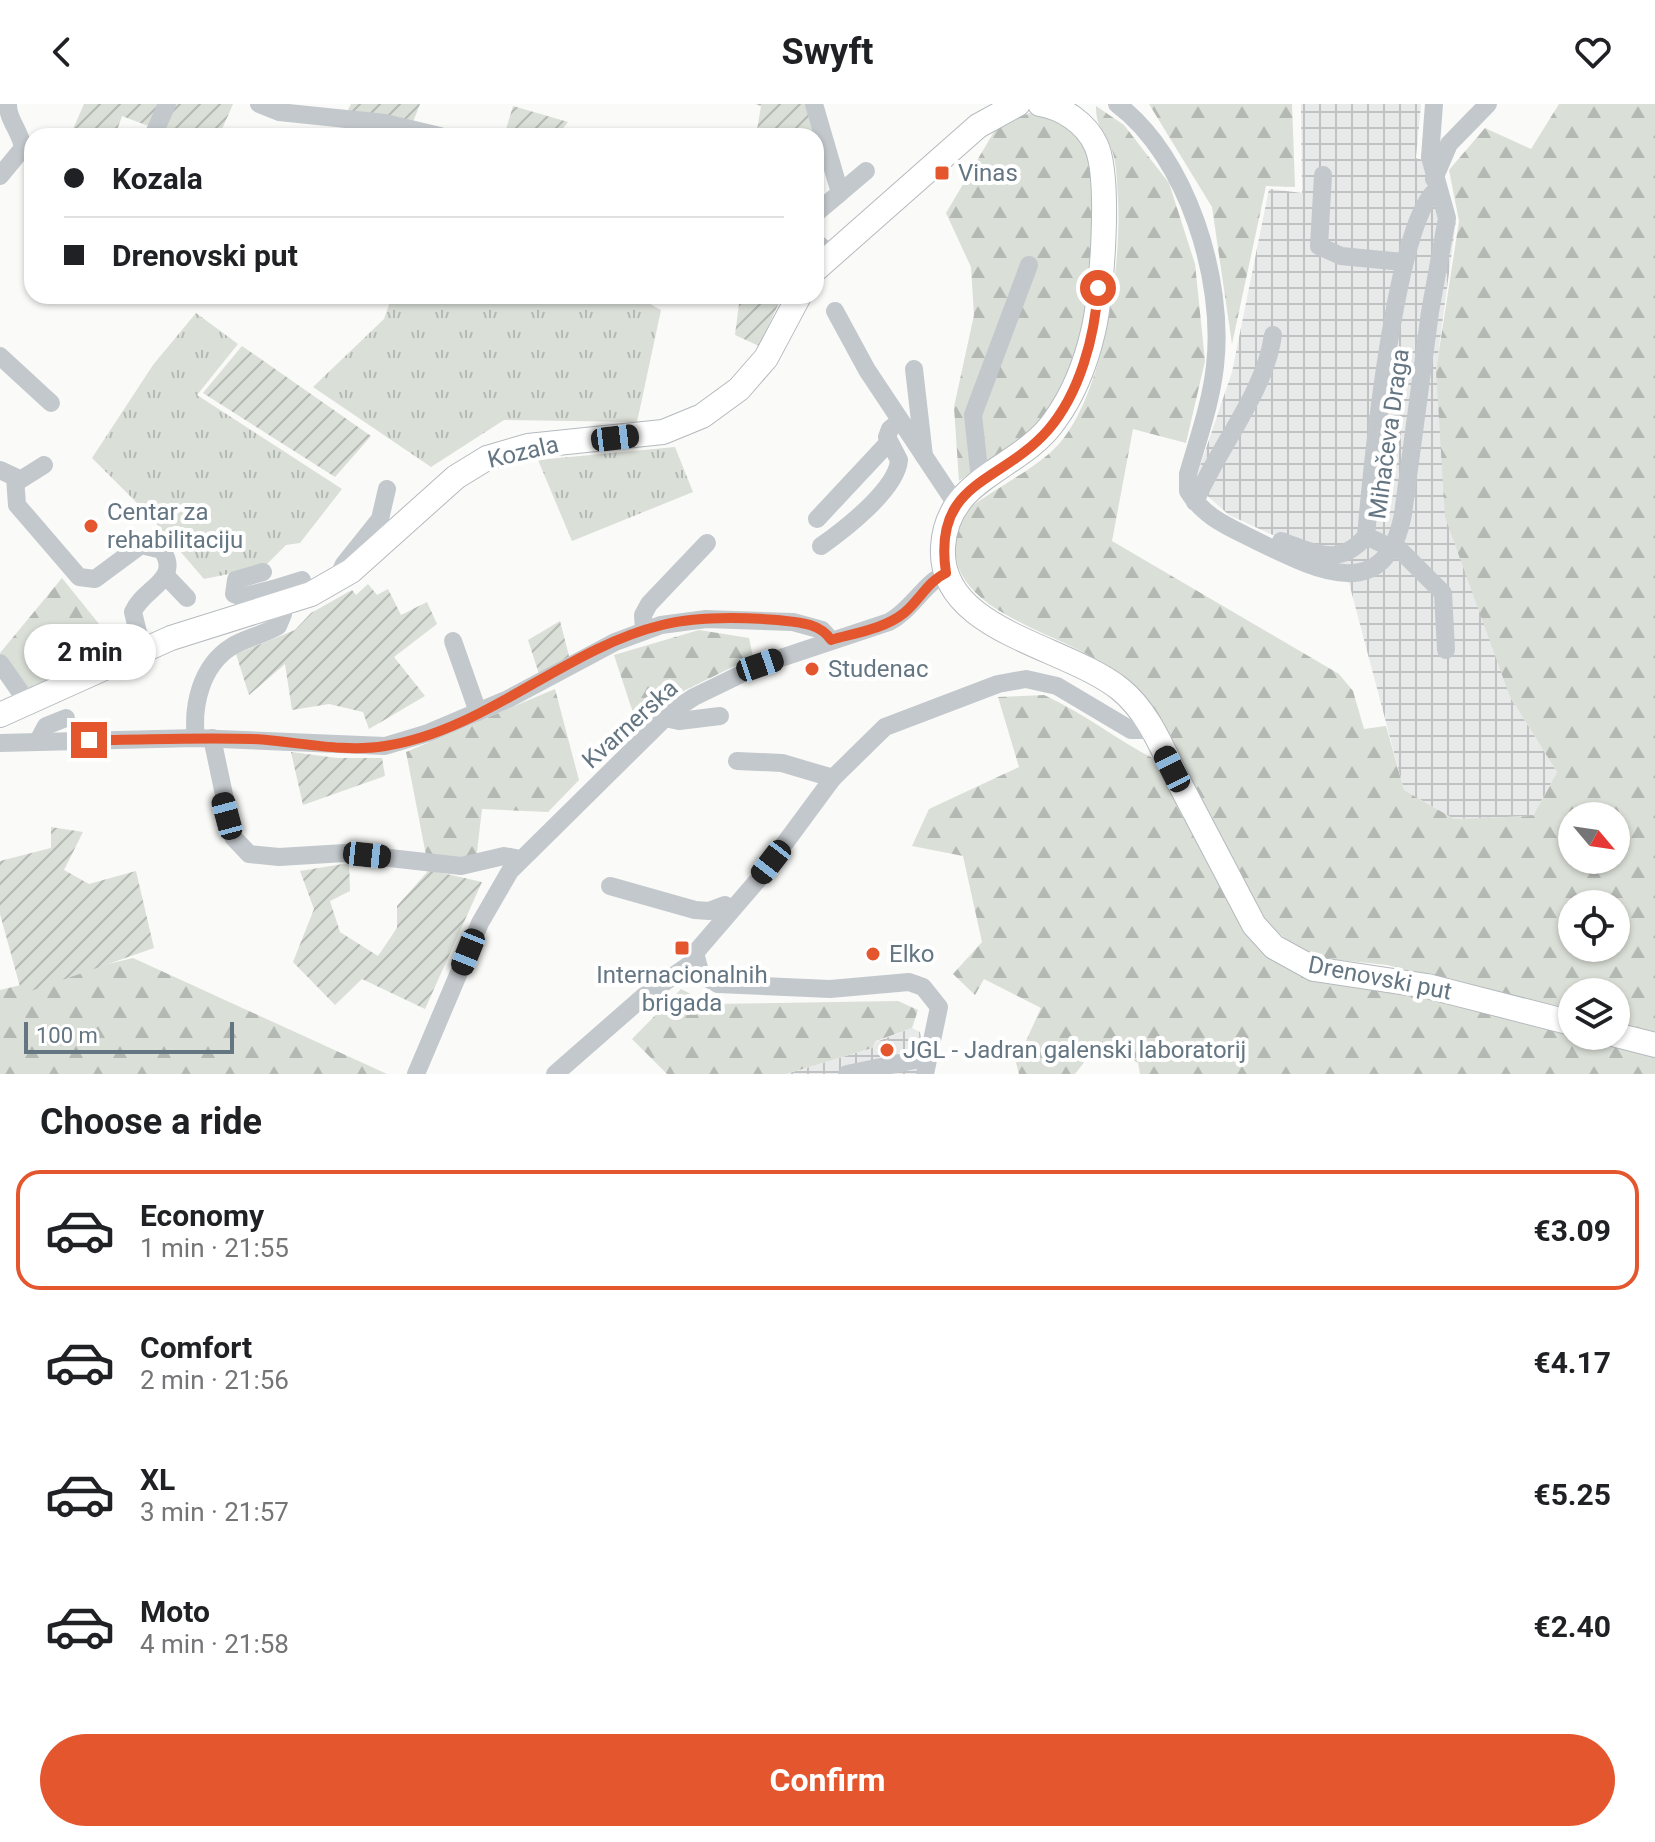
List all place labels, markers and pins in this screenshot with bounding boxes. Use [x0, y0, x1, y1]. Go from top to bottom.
place label: Vinas [958, 159, 1018, 187]
marker: Vinas [933, 164, 951, 182]
place label: Centar za rehabilitaciju [107, 498, 243, 554]
marker: Centar za rehabilitaciju [82, 517, 100, 535]
place label: Studenac [828, 655, 928, 683]
marker: Studenac [803, 660, 821, 678]
marker: Internacionalnih brigada [673, 939, 691, 957]
place label: Elko [889, 940, 934, 968]
marker: Elko [864, 945, 882, 963]
place label: Internacionalnih brigada [596, 961, 768, 1017]
place label: JGL - Jadran galenski laboratorij [903, 1036, 1246, 1064]
marker: JGL - Jadran galenski laboratorij [878, 1041, 896, 1059]

